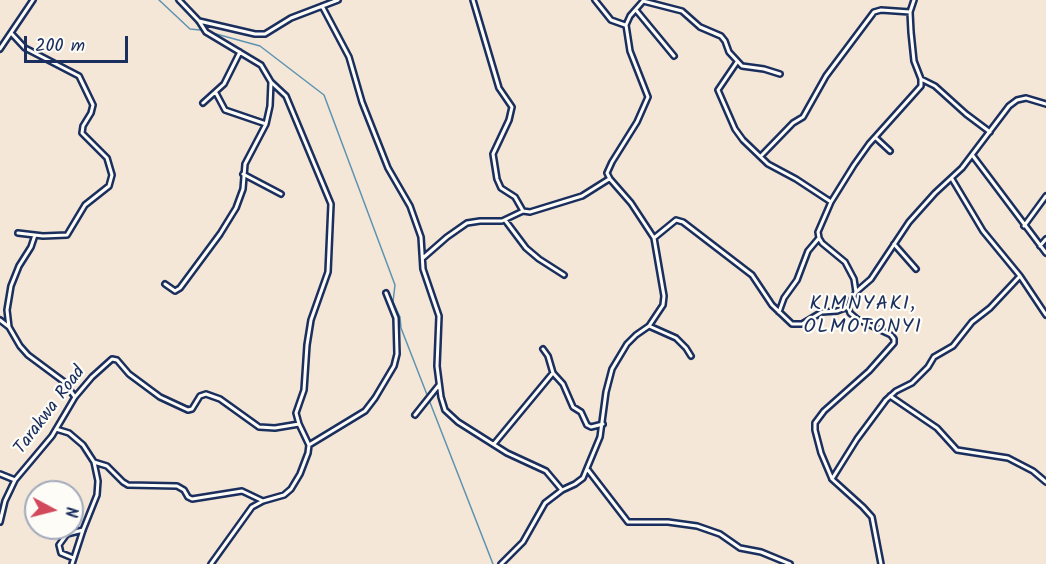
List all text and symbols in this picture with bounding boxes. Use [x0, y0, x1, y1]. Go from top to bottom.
scale bar [27, 24, 130, 62]
text: 200 m [35, 32, 85, 61]
district label: KIMNYAKI, OLMOTONYI [804, 294, 922, 341]
street label: Tarakwa Road [11, 363, 91, 459]
north arrow [24, 480, 84, 540]
text: N [57, 505, 83, 519]

